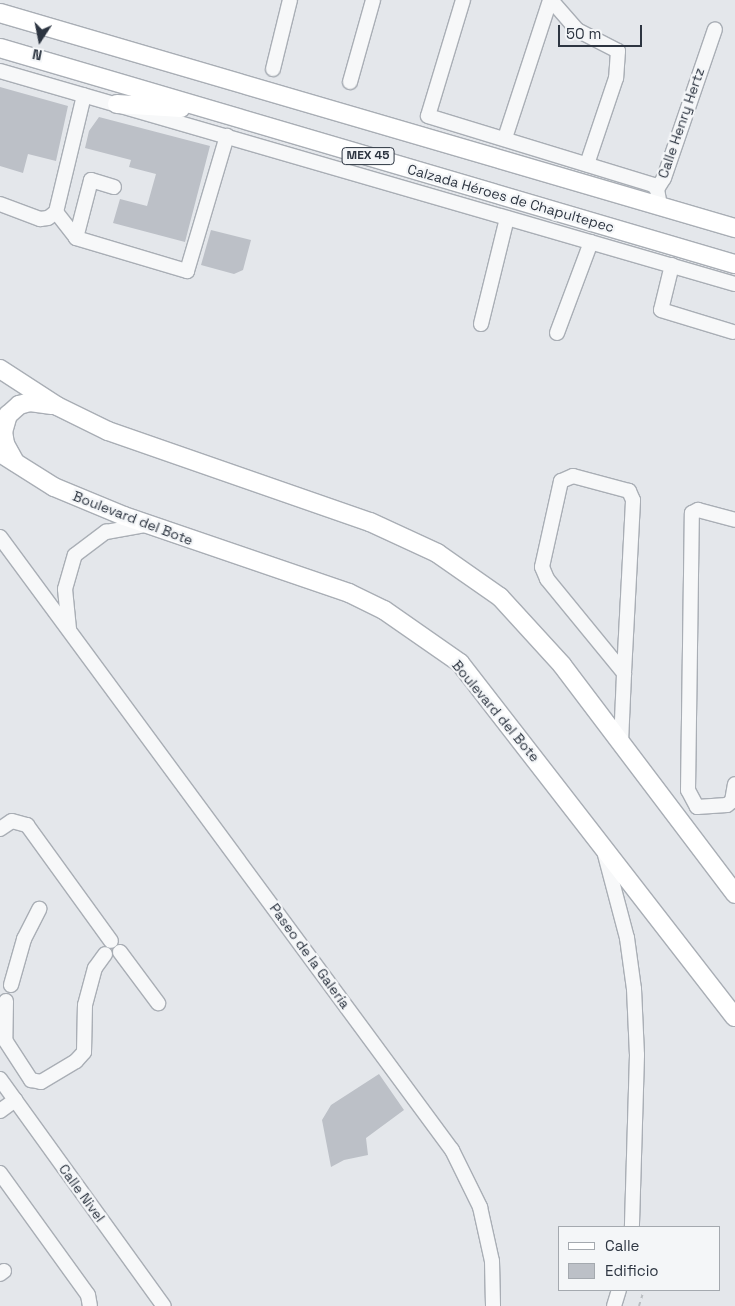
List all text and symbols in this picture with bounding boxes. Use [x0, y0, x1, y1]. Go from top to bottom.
north arrow [15, 15, 65, 65]
scale bar [560, 15, 644, 47]
text: 50 m [566, 24, 601, 43]
text: N [31, 45, 43, 64]
street label: Calle Henry Hertz [654, 66, 708, 180]
road number: MEX 45 [340, 146, 396, 166]
street label: Calzada Héroes de Chapultepec [406, 160, 616, 236]
street label: Boulevard del Bote [71, 487, 195, 549]
street label: Boulevard del Bote [449, 657, 543, 765]
street label: Paseo de la Galería [266, 900, 354, 1012]
street label: Calle Nivel [55, 1161, 109, 1225]
legend [558, 1226, 720, 1291]
text: Calle [605, 1236, 640, 1255]
text: Edificio [605, 1261, 659, 1280]

